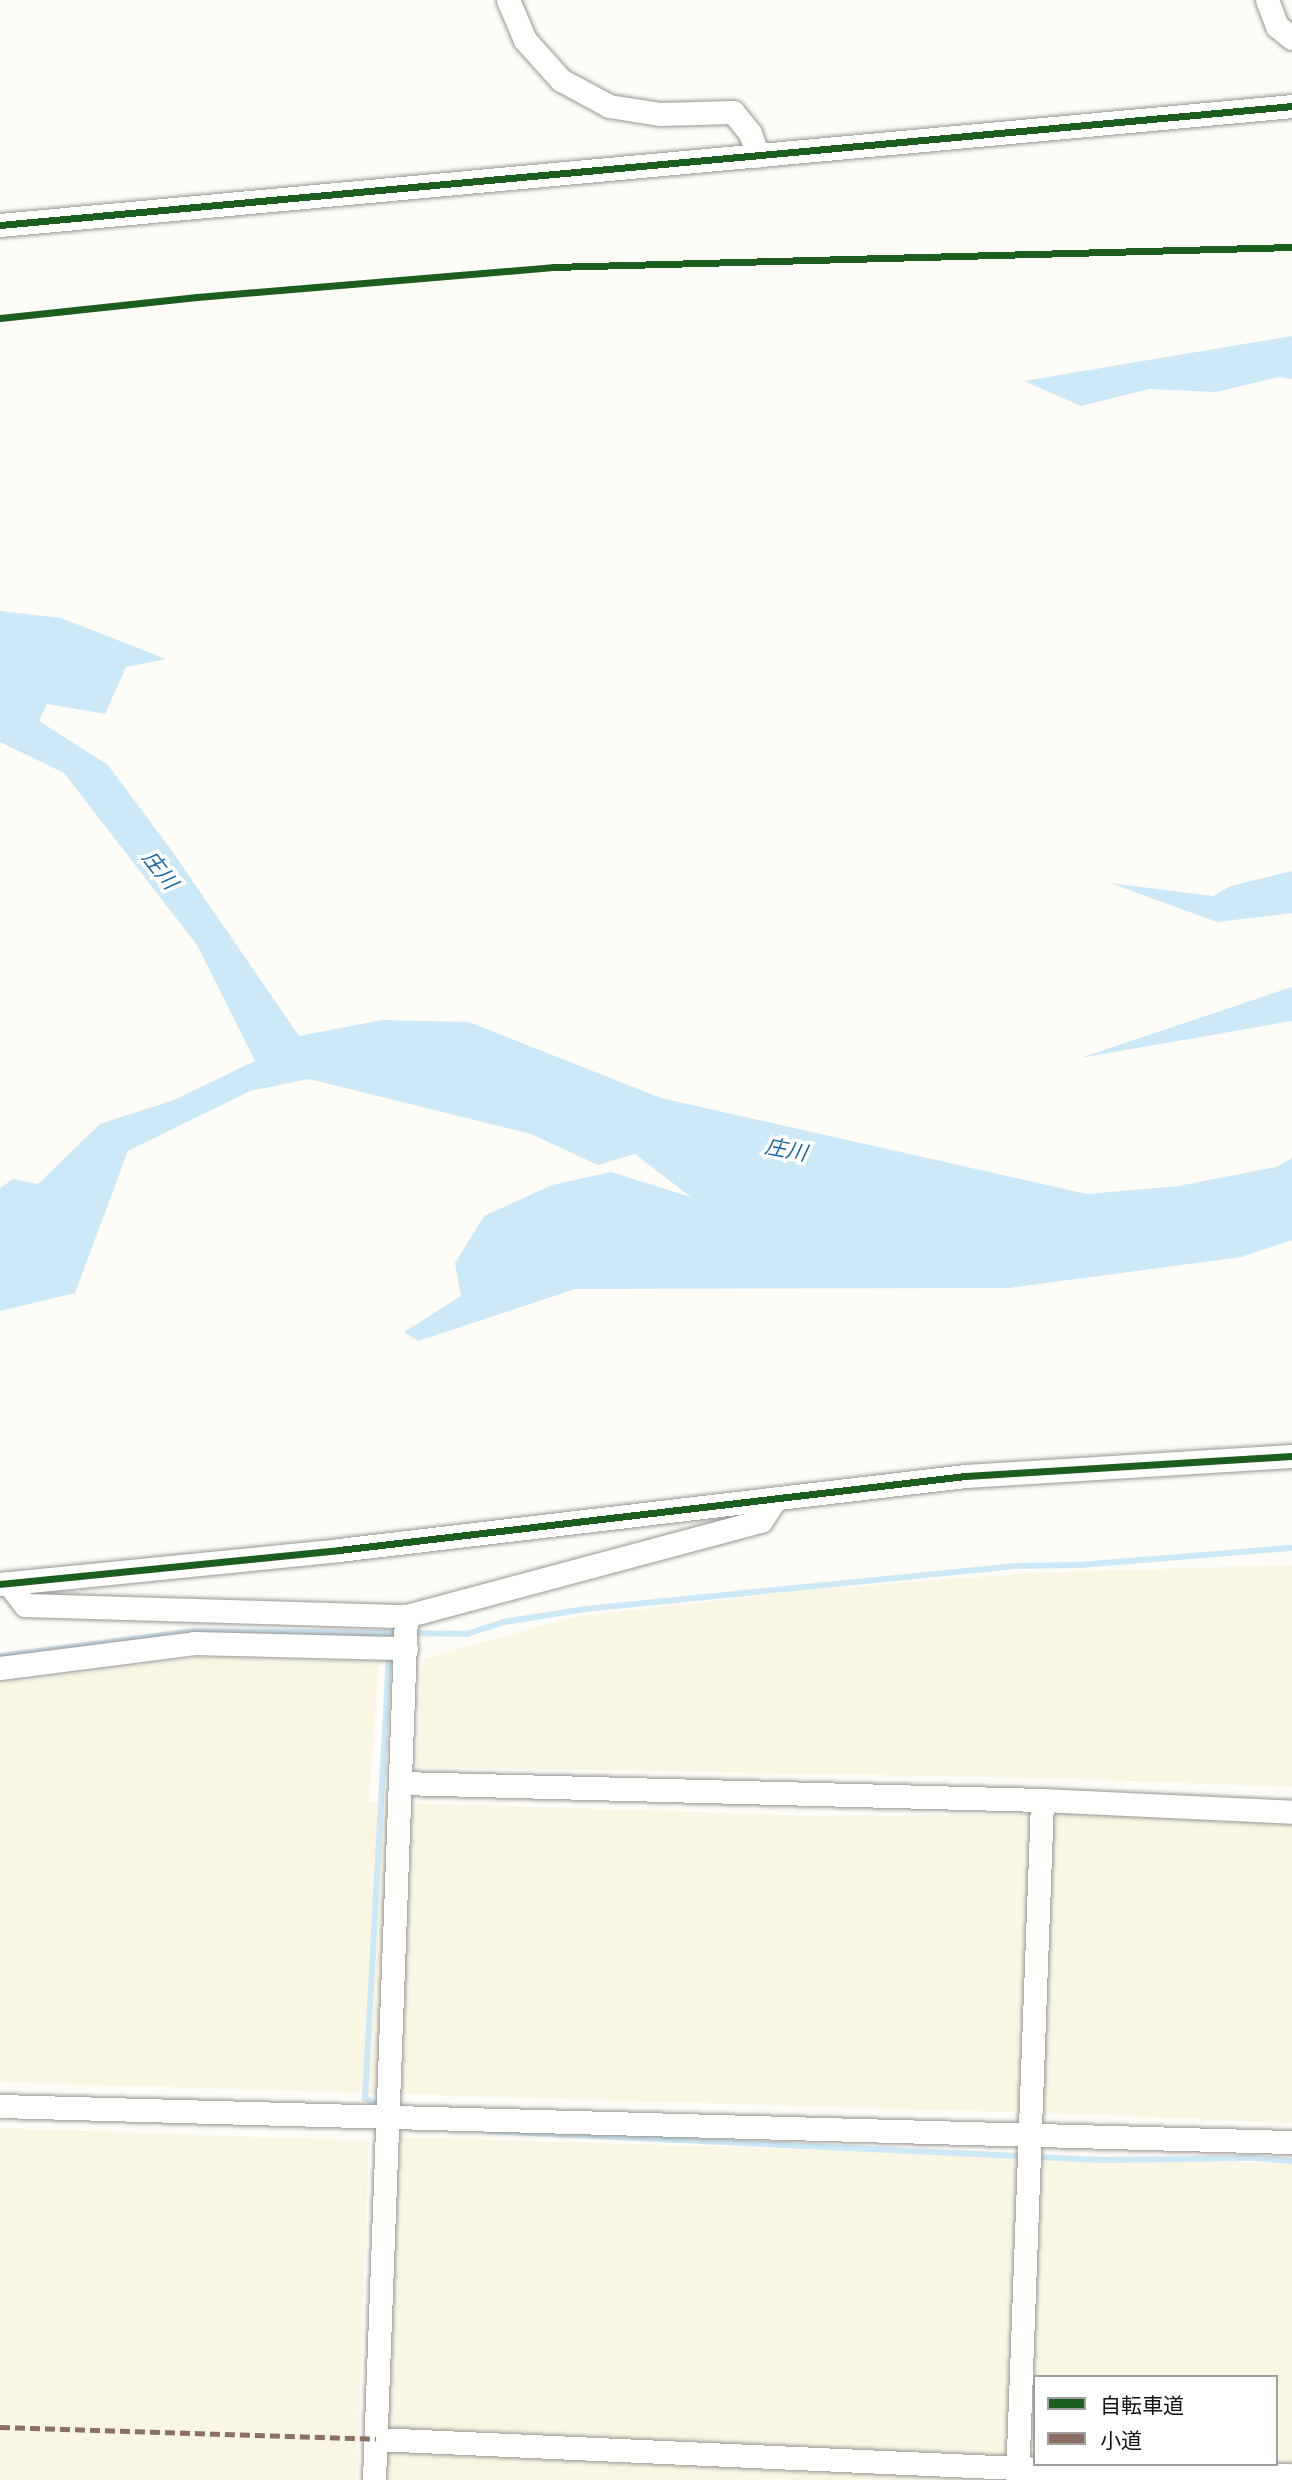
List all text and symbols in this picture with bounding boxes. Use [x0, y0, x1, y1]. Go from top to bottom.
water label: 庄川 [137, 846, 183, 894]
water label: 庄川 [763, 1134, 809, 1166]
legend [1033, 2375, 1278, 2466]
text: 自転車道 [1100, 2394, 1184, 2418]
text: 小道 [1100, 2429, 1142, 2453]

